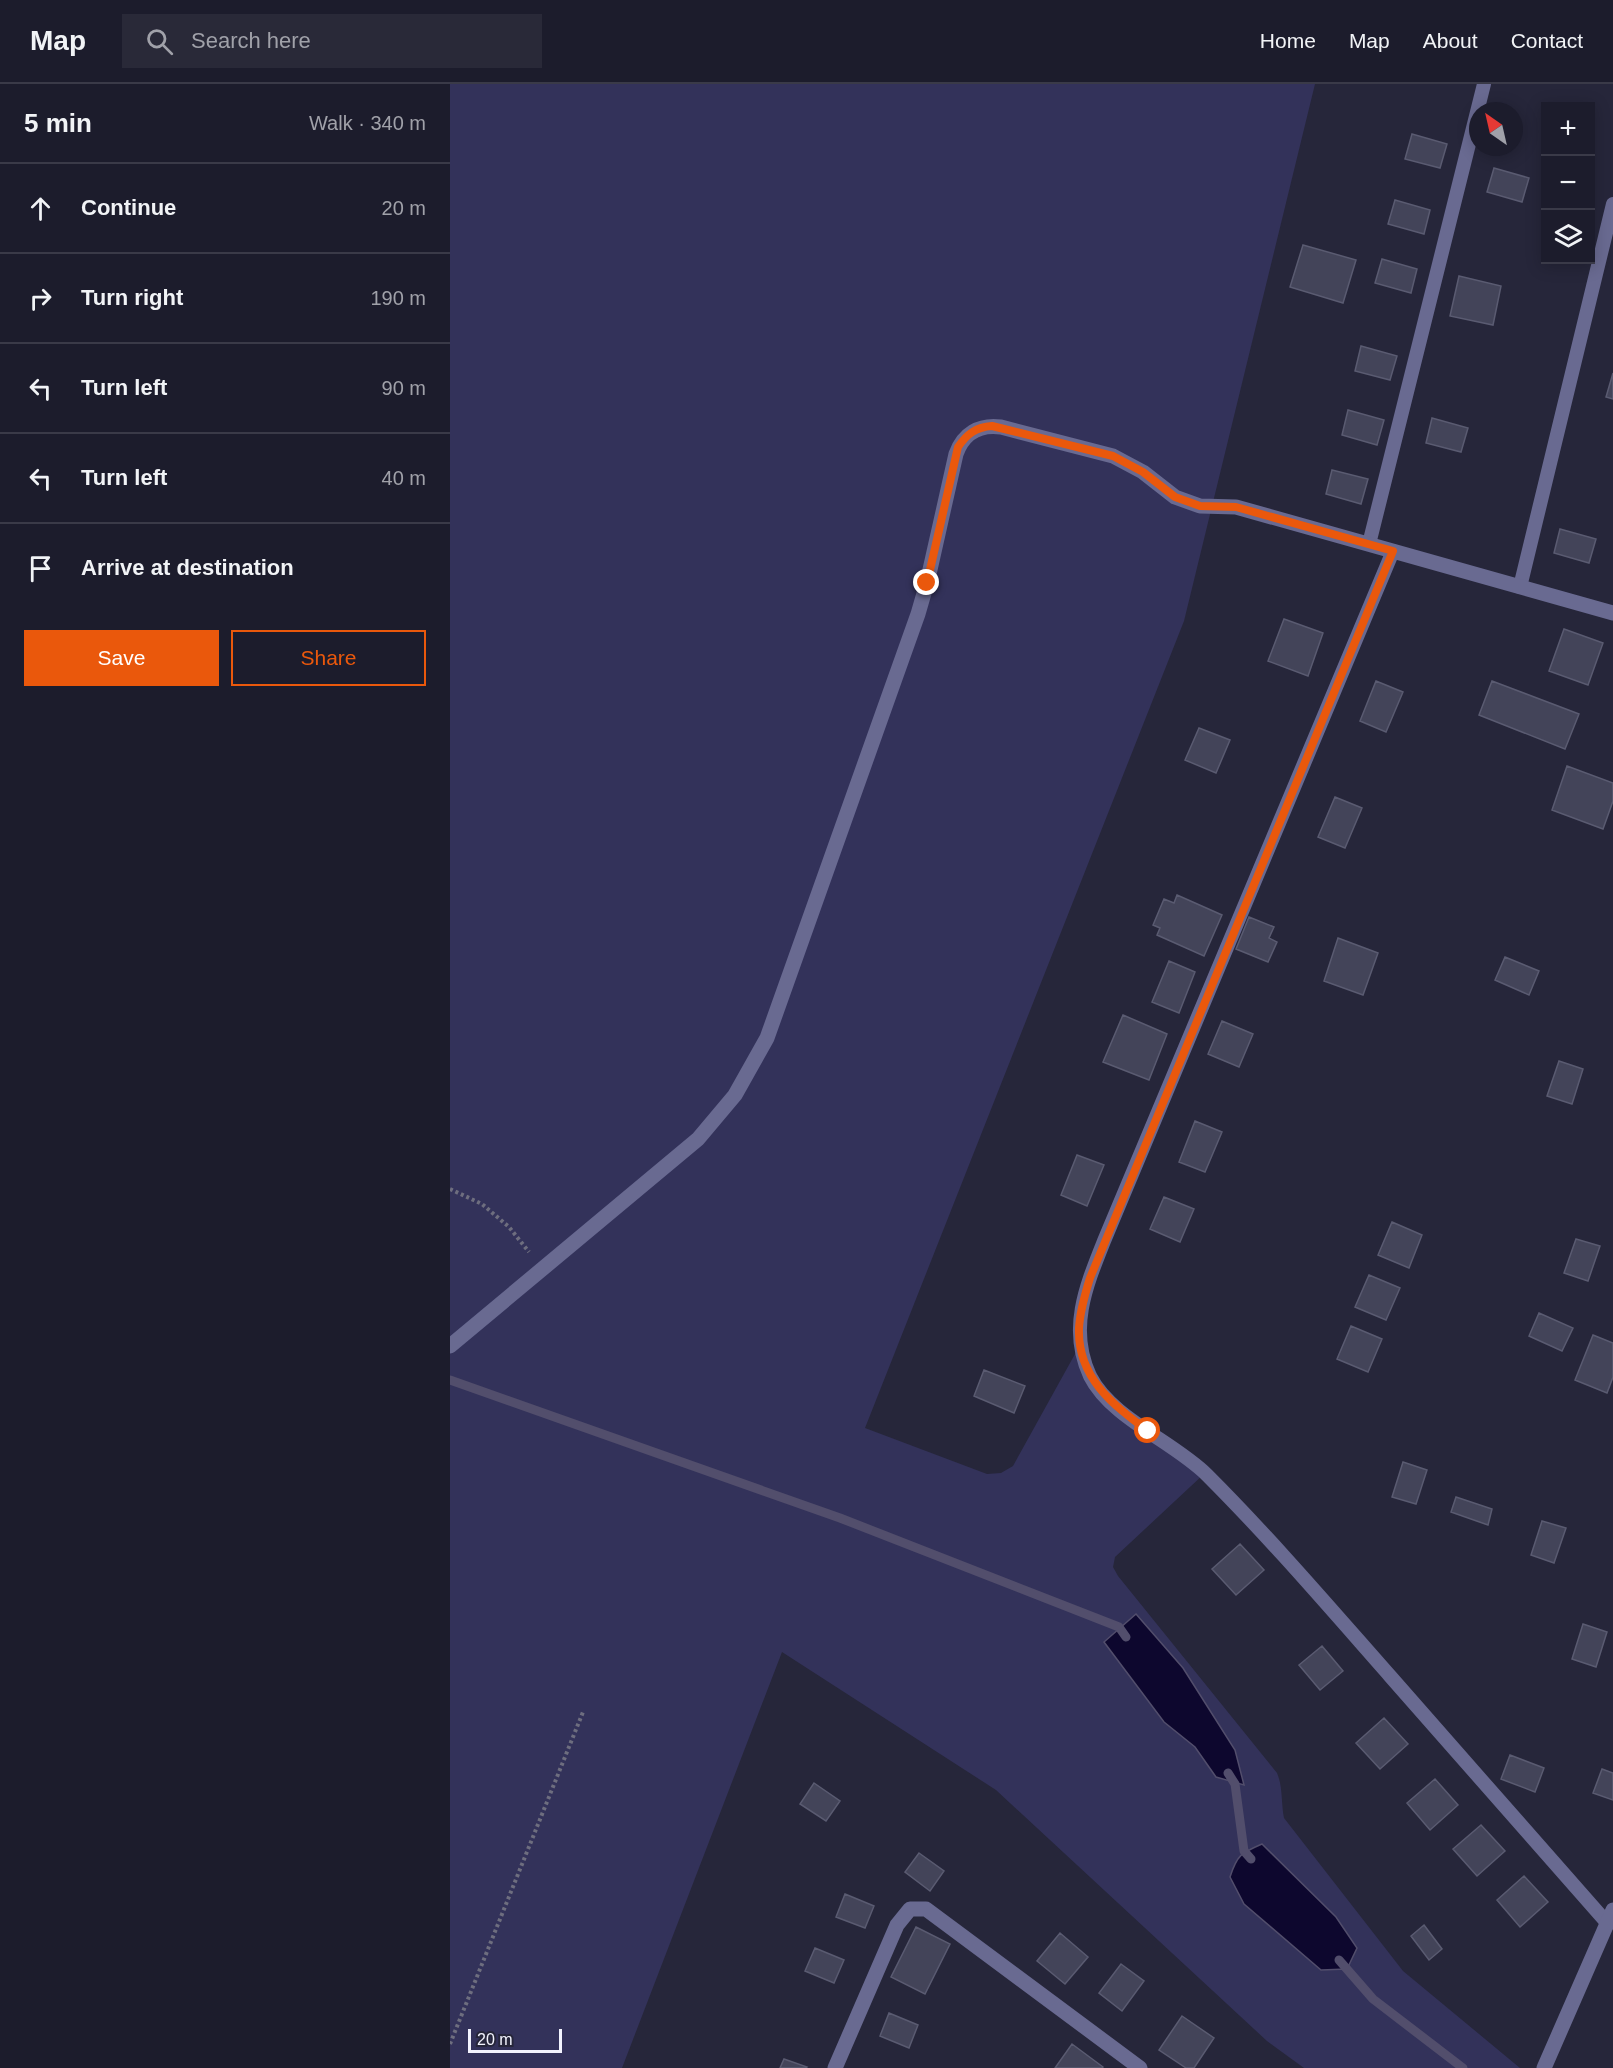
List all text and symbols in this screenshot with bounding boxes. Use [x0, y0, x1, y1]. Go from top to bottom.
search box [122, 14, 542, 68]
text: Map [30, 25, 86, 56]
icon: search [143, 25, 176, 58]
text: Search here [191, 28, 311, 53]
text: Home [1260, 29, 1316, 52]
text: Map [1349, 29, 1390, 52]
text: About [1423, 29, 1478, 52]
text: Contact [1511, 29, 1583, 52]
north arrow [1469, 102, 1523, 156]
map controls [1541, 102, 1595, 264]
button: + [1541, 102, 1595, 156]
text: 5 min [24, 108, 92, 138]
text: Walk · 340 m [309, 112, 426, 134]
button: − [1541, 156, 1595, 210]
icon: ahead [24, 192, 57, 225]
text: Continue [81, 195, 176, 220]
text: 20 m [382, 197, 426, 219]
button: layers [1541, 210, 1595, 264]
icon: right [24, 282, 57, 315]
text: Turn right [81, 285, 183, 310]
text: 190 m [370, 287, 426, 309]
icon: left [24, 372, 57, 405]
text: Turn left [81, 375, 167, 400]
text: 90 m [382, 377, 426, 399]
icon: left [24, 462, 57, 495]
text: Turn left [81, 465, 167, 490]
text: 40 m [382, 467, 426, 489]
icon: arrive [24, 552, 57, 585]
text: Arrive at destination [81, 555, 294, 580]
route end [913, 569, 939, 595]
button: Save [24, 630, 219, 686]
button: Share [231, 630, 426, 686]
route start [1134, 1417, 1160, 1443]
scale bar [468, 2026, 562, 2054]
text: 20 m [477, 2031, 513, 2048]

